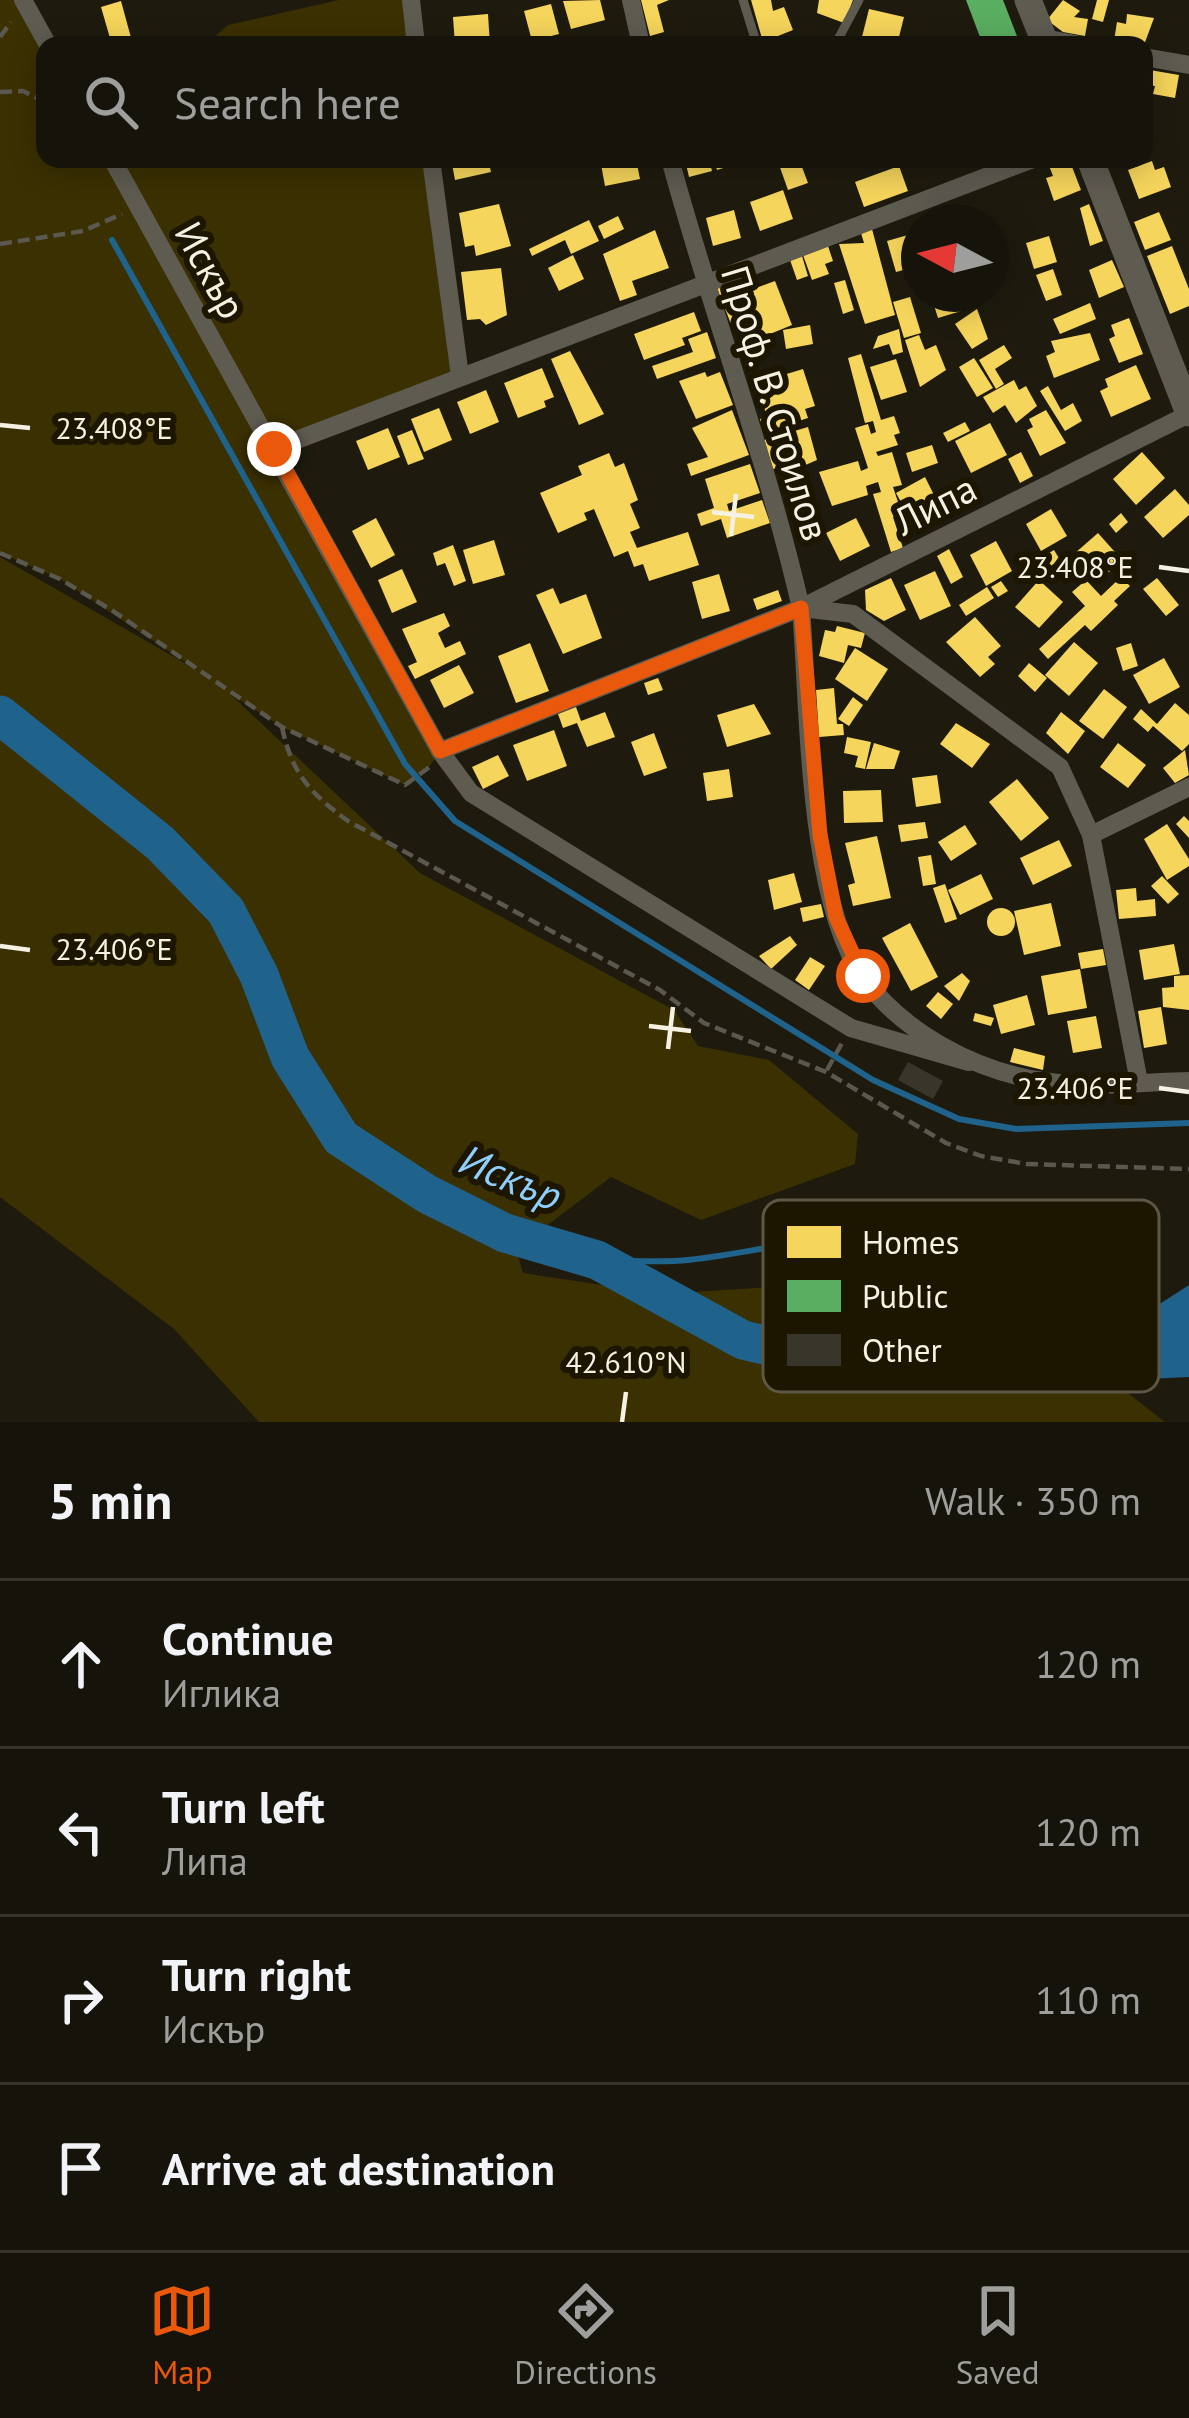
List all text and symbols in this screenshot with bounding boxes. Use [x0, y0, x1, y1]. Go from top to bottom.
search box [36, 36, 1153, 168]
icon: search [78, 69, 144, 135]
text: Search here [174, 73, 401, 131]
north arrow [901, 204, 1009, 312]
street label: Искър [164, 212, 258, 328]
street label: Проф. В. Стоилов [710, 259, 842, 547]
text: 23.408°E [56, 408, 173, 447]
route end [247, 422, 301, 476]
street label: Липа [884, 462, 985, 547]
text: 23.408°E [1017, 547, 1134, 586]
text: 23.406°E [56, 929, 173, 968]
route start [836, 949, 890, 1003]
text: 23.406°E [1017, 1068, 1134, 1107]
water label: Искър [452, 1131, 570, 1223]
legend [763, 1200, 1159, 1392]
text: Homes [862, 1220, 959, 1263]
text: Public [862, 1274, 948, 1317]
text: Other [862, 1328, 942, 1371]
text: 42.610°N [565, 1342, 687, 1381]
text: 5 min [48, 1467, 172, 1533]
text: Walk · 350 m [925, 1475, 1141, 1526]
text: Continue [162, 1609, 334, 1667]
icon: ahead [48, 1631, 114, 1697]
text: 120 m [1035, 1638, 1141, 1689]
text: Иглика [162, 1667, 281, 1718]
text: Turn left [162, 1777, 325, 1835]
icon: left [48, 1799, 114, 1865]
text: 120 m [1035, 1806, 1141, 1857]
text: Липа [162, 1835, 248, 1886]
text: Turn right [162, 1945, 351, 2003]
icon: right [48, 1967, 114, 2033]
text: 110 m [1035, 1974, 1141, 2025]
text: Искър [162, 2003, 265, 2054]
icon: arrive [48, 2135, 114, 2201]
text: Arrive at destination [162, 2139, 555, 2197]
tab: Map [149, 2278, 215, 2393]
tab: Directions [514, 2278, 657, 2393]
tab: Saved [956, 2278, 1040, 2393]

